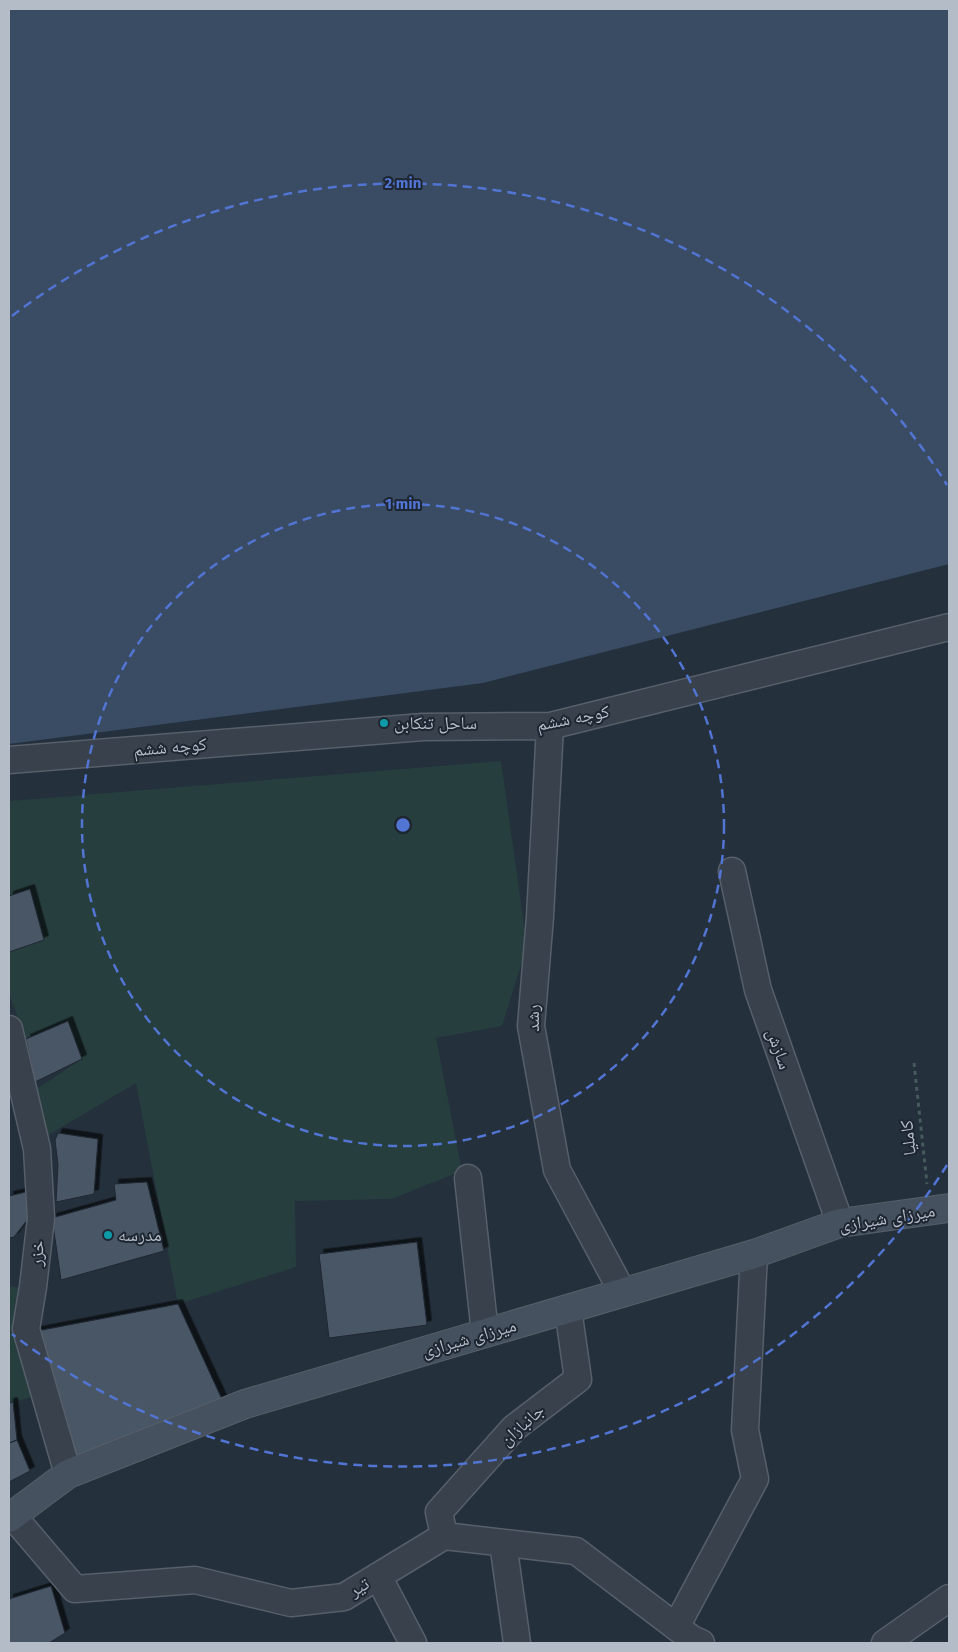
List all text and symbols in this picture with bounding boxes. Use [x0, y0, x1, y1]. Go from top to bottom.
text: 2 min [385, 174, 421, 192]
text: 1 min [385, 495, 421, 513]
street label: کوچه ششم [535, 700, 612, 737]
place label: ساحل تنکابن [394, 712, 477, 734]
marker: ساحل تنکابن [378, 717, 390, 729]
street label: کوچه ششم [132, 733, 208, 762]
centre of rings [394, 816, 412, 834]
street label: رشد [522, 1004, 544, 1032]
street label: سازش [762, 1026, 796, 1072]
street label: کاملیا [895, 1119, 921, 1157]
street label: میرزای شیرازی [837, 1200, 937, 1236]
place label: مدرسه [118, 1224, 162, 1246]
marker: مدرسه [102, 1229, 114, 1241]
street label: خزر [25, 1239, 49, 1268]
street label: میرزای شیرازی [419, 1314, 519, 1362]
street label: جانبازان [495, 1399, 549, 1451]
street label: تیر [344, 1572, 373, 1602]

